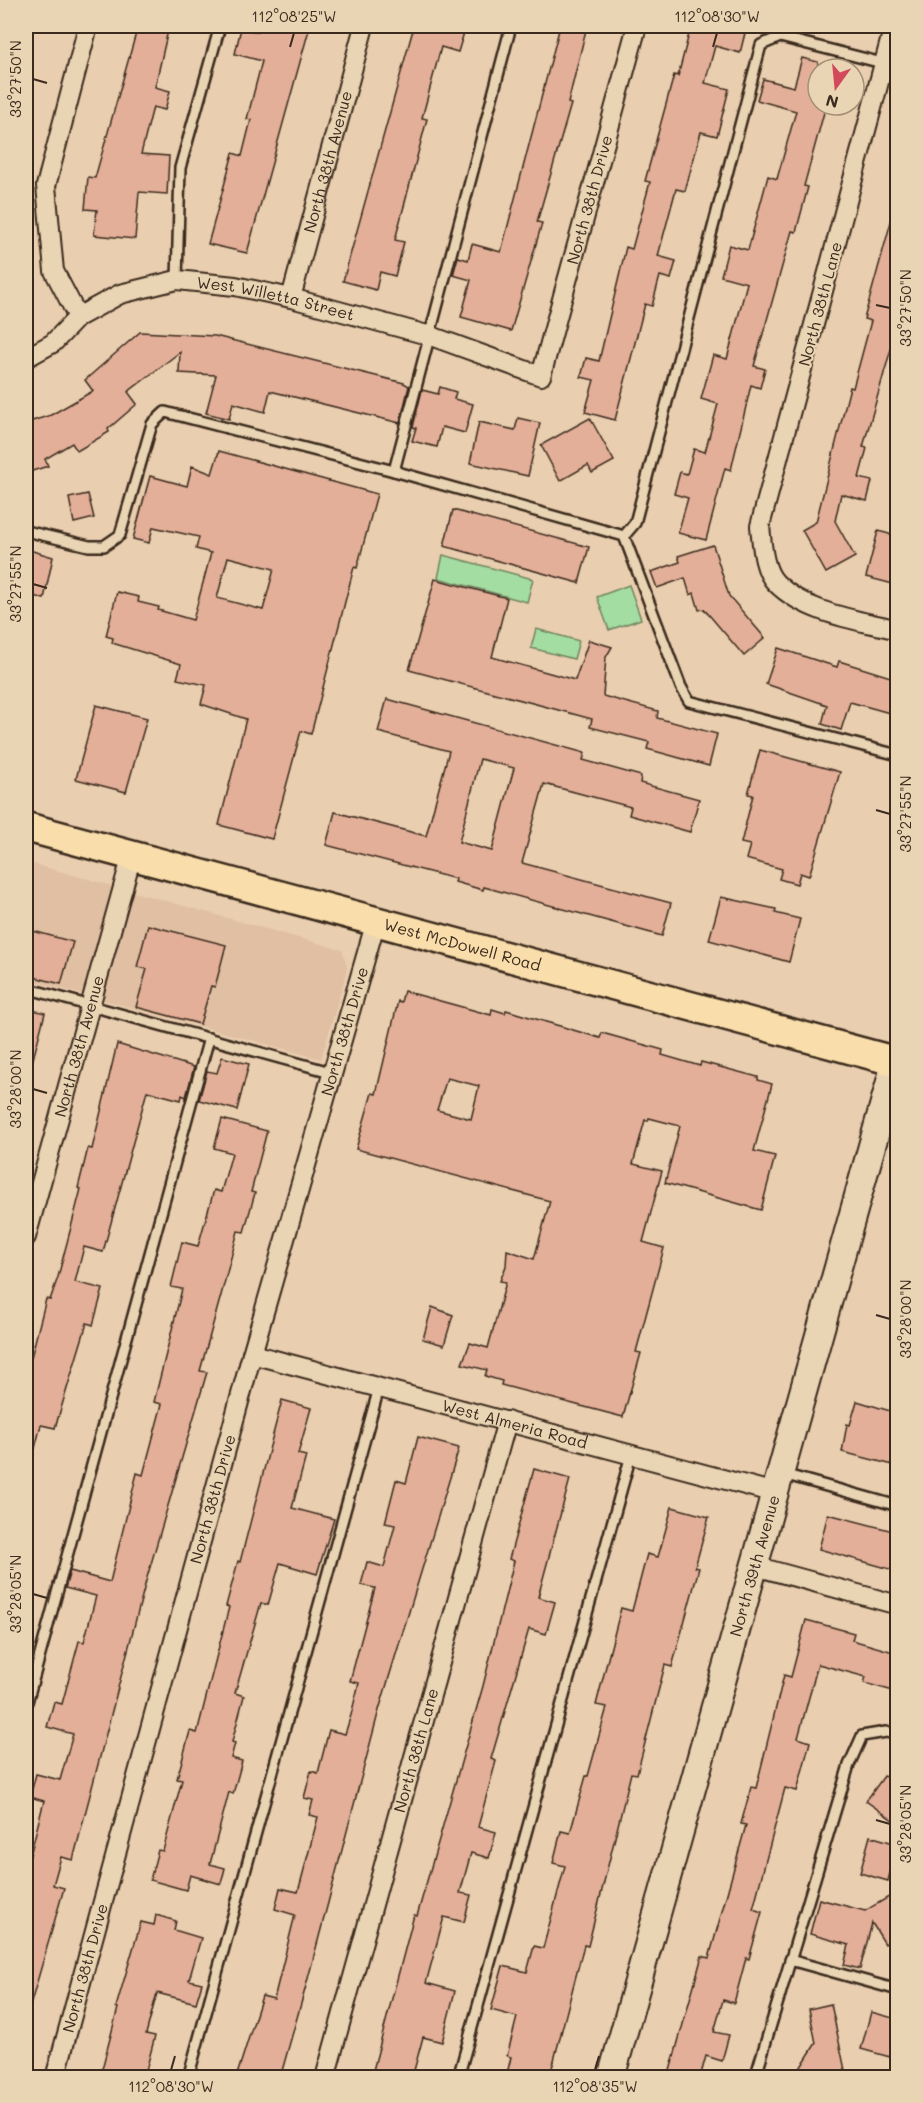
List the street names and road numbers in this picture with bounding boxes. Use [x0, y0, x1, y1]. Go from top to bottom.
street label: North 38th Avenue [298, 88, 356, 235]
street label: North 38th Drive [561, 133, 617, 267]
street label: North 38th Lane [793, 239, 846, 368]
street label: West Willetta Street [196, 271, 357, 325]
street label: West McDowell Road [382, 913, 544, 975]
street label: North 38th Drive [316, 964, 372, 1098]
street label: North 38th Avenue [49, 973, 108, 1119]
street label: West Almeria Road [440, 1394, 590, 1453]
street label: North 38th Drive [184, 1432, 240, 1566]
street label: North 39th Avenue [724, 1492, 784, 1639]
street label: North 38th Lane [388, 1686, 442, 1815]
street label: North 38th Drive [57, 1901, 112, 2035]

